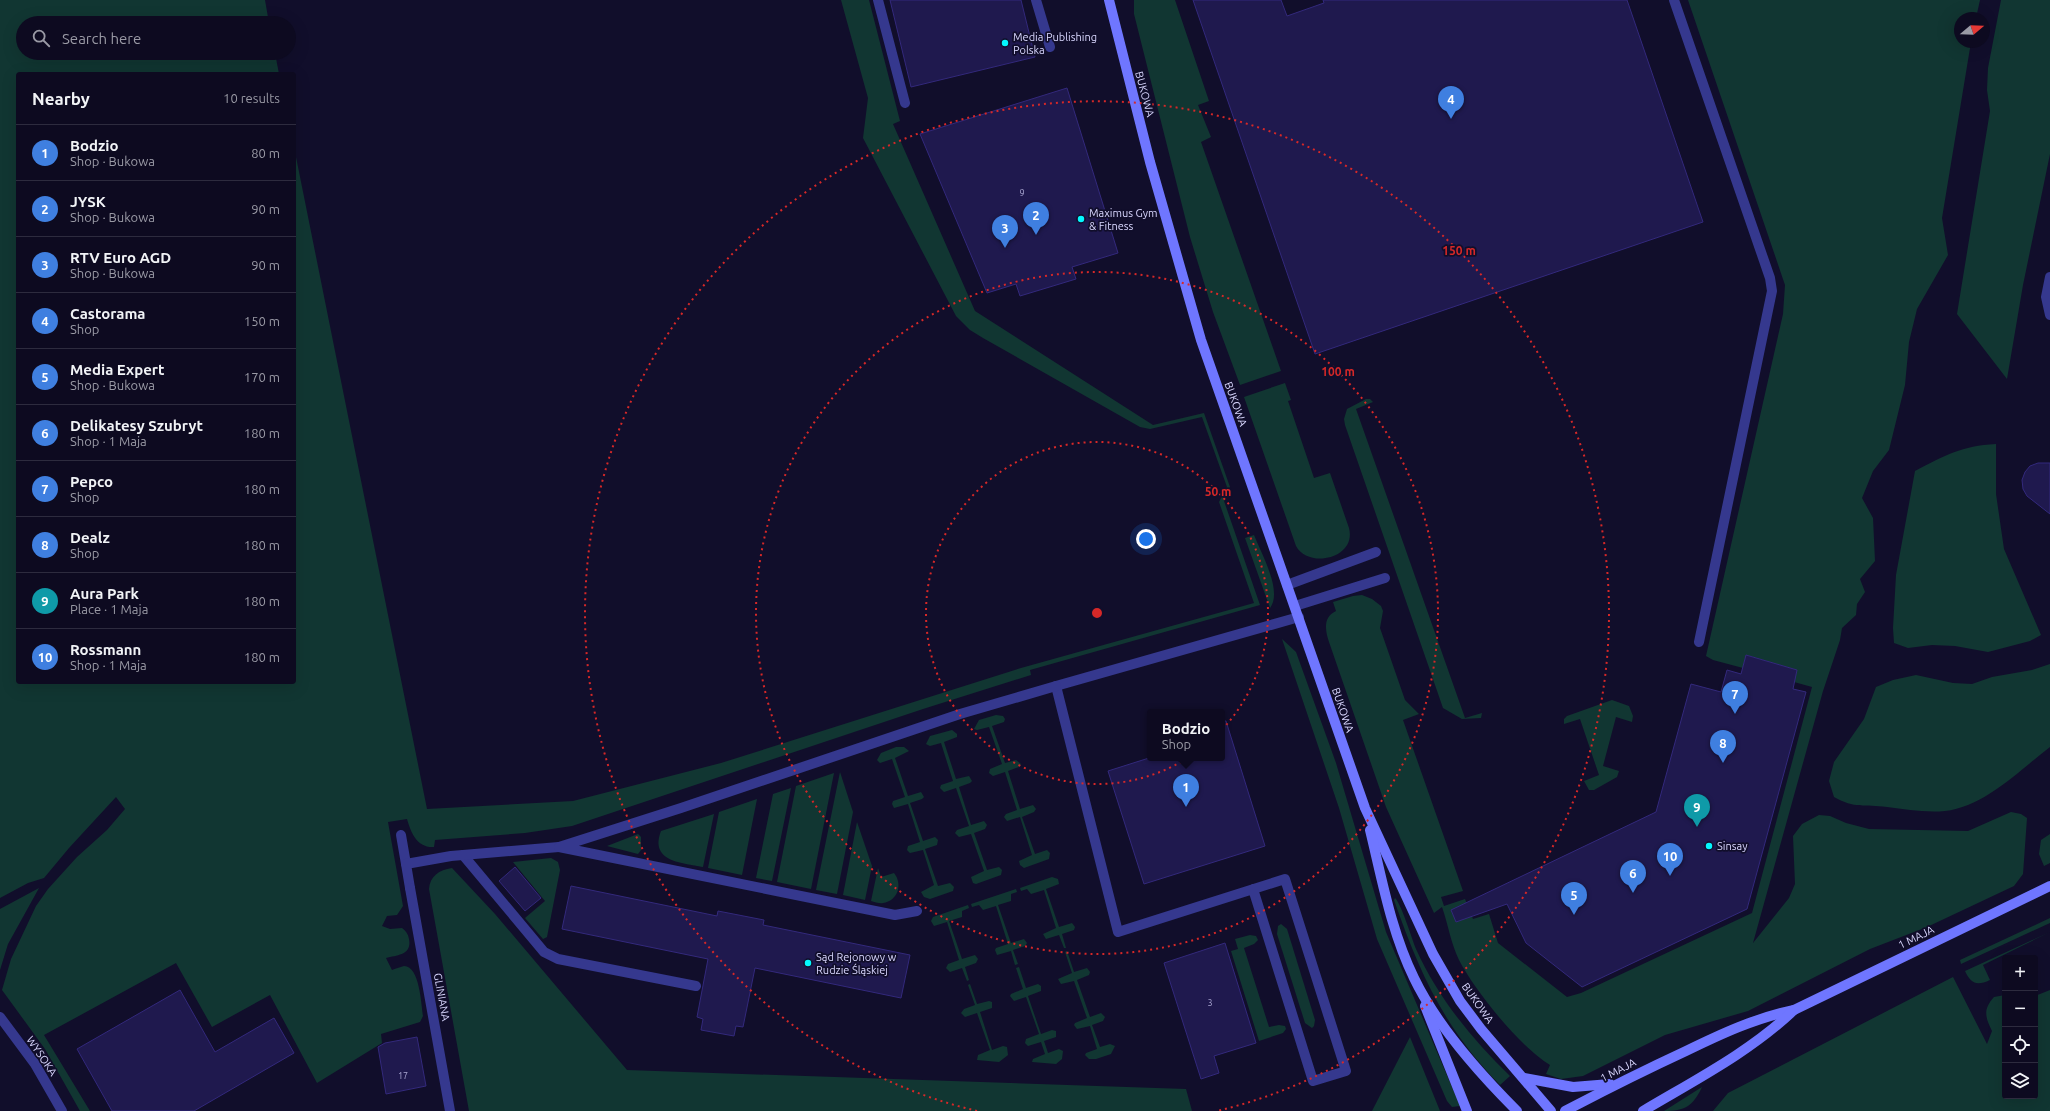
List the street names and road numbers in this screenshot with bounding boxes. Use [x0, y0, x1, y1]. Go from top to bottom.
street label: BUKOWA [1133, 70, 1157, 119]
street label: BUKOWA [1222, 380, 1250, 429]
street label: BUKOWA [1330, 686, 1357, 735]
street label: 1 MAJA [1896, 923, 1937, 951]
street label: GLINIANA [432, 972, 452, 1023]
street label: BUKOWA [1460, 980, 1497, 1026]
street label: WYSOKA [24, 1034, 60, 1079]
street label: 1 MAJA [1598, 1056, 1639, 1084]

